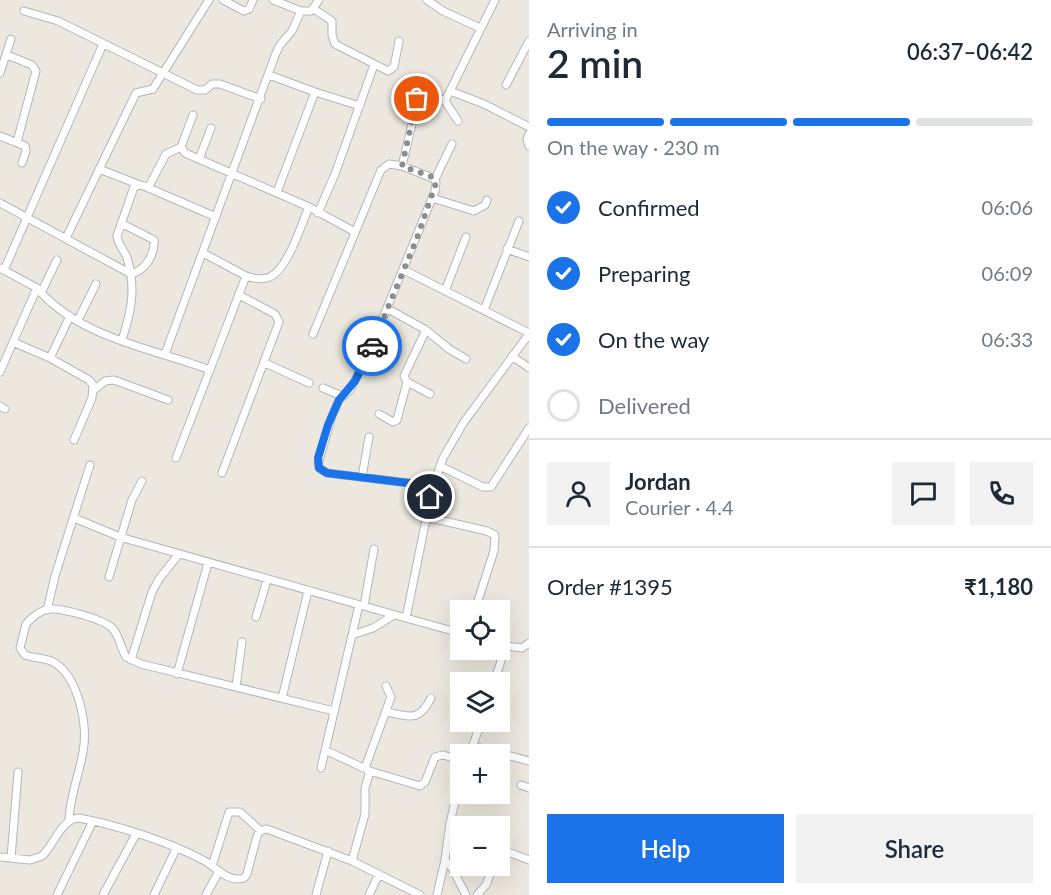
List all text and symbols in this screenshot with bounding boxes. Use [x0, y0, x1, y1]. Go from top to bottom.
text: Arriving in [547, 17, 638, 41]
text: 06:37–06:42 [907, 38, 1033, 65]
text: 2 min [547, 40, 643, 86]
pin [391, 73, 442, 124]
icon: bag [400, 82, 433, 115]
text: On the way · 230 m [547, 135, 720, 159]
icon: check [547, 191, 580, 224]
text: Confirmed [598, 194, 700, 221]
text: 06:06 [982, 195, 1033, 219]
icon: check [547, 257, 580, 290]
text: Preparing [598, 260, 690, 287]
text: 06:09 [982, 261, 1033, 285]
courier [342, 316, 402, 376]
icon: check [547, 323, 580, 356]
text: On the way [598, 326, 709, 353]
text: 06:33 [982, 327, 1033, 351]
icon: car [356, 330, 389, 363]
text: Delivered [598, 392, 691, 419]
button: person [547, 462, 610, 525]
button: chat [892, 462, 955, 525]
button: phone [970, 462, 1033, 525]
text: Jordan [625, 468, 691, 495]
pin [404, 471, 455, 522]
icon: home [413, 480, 446, 513]
text: Courier · 4.4 [625, 495, 734, 519]
text: Order #1395 [547, 573, 673, 600]
text: ₹1,180 [964, 573, 1033, 600]
map controls [450, 600, 510, 876]
button: locate [450, 600, 510, 660]
button: layers [450, 672, 510, 732]
button: + [450, 744, 510, 804]
button: Help [547, 814, 784, 883]
button: Share [796, 814, 1033, 883]
button: − [450, 816, 510, 876]

